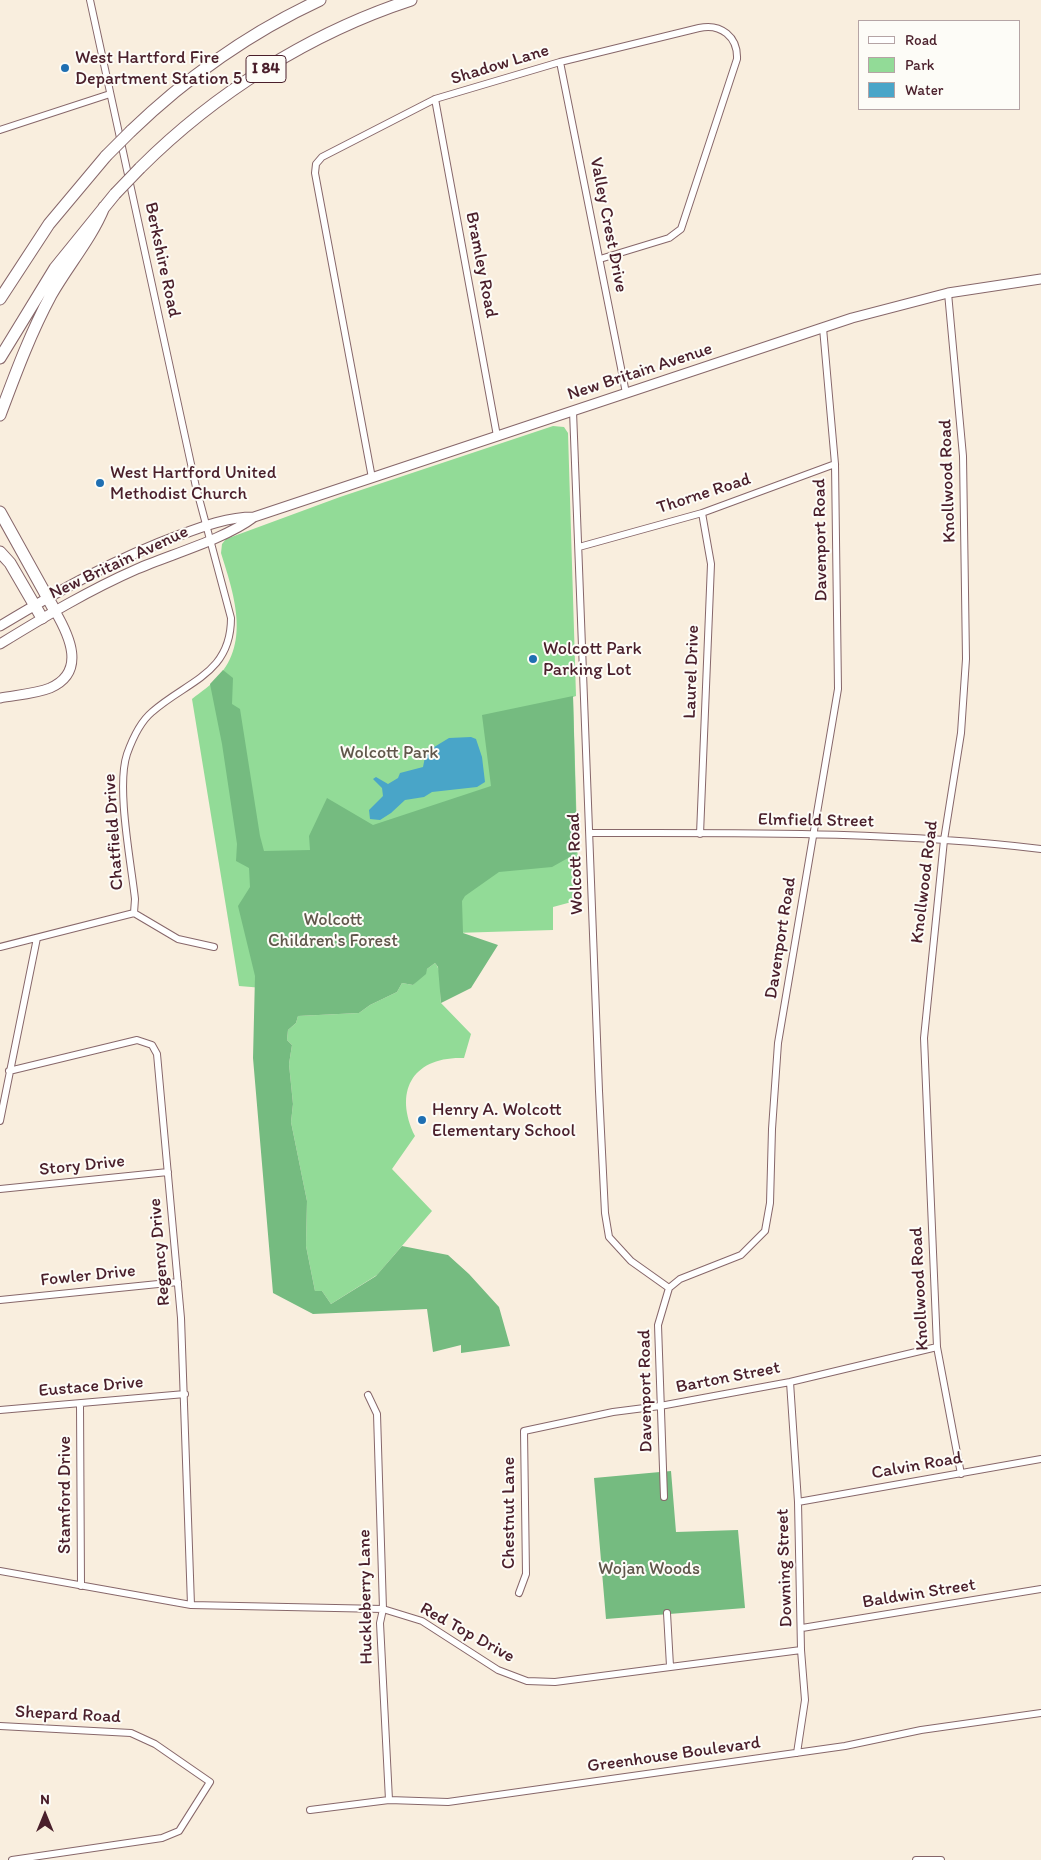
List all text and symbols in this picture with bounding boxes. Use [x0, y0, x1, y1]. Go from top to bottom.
legend [858, 20, 1021, 110]
text: Road [905, 31, 937, 49]
street label: Shadow Lane [448, 40, 552, 90]
place label: West Hartford Fire Department Station 5 [75, 47, 242, 90]
road number: I 84 [246, 56, 286, 82]
text: Park [905, 56, 935, 74]
marker: West Hartford Fire Department Station 5 [59, 62, 71, 74]
text: Water [905, 81, 943, 99]
street label: Valley Crest Drive [584, 156, 632, 294]
street label: Berkshire Road [139, 200, 185, 320]
street label: Bramley Road [460, 210, 502, 320]
street label: New Britain Avenue [565, 338, 715, 406]
street label: Knollwood Road [935, 419, 961, 543]
place label: West Hartford United Methodist Church [110, 462, 276, 504]
street label: Thorne Road [654, 469, 754, 519]
marker: West Hartford United Methodist Church [94, 477, 106, 489]
street label: Davenport Road [809, 478, 833, 602]
street label: New Britain Avenue [46, 521, 192, 605]
street label: Laurel Drive [680, 625, 704, 719]
place label: Wolcott Park Parking Lot [543, 638, 642, 681]
marker: Wolcott Park Parking Lot [527, 653, 539, 665]
park label: Wolcott Park [340, 742, 438, 764]
street label: Chatfield Drive [99, 773, 129, 891]
street label: Elmfield Street [758, 809, 874, 833]
street label: Wolcott Road [563, 813, 589, 915]
street label: Knollwood Road [907, 819, 943, 945]
street label: Davenport Road [761, 876, 801, 1000]
park label: Wolcott Children's Forest [268, 909, 398, 952]
place label: Henry A. Wolcott Elementary School [432, 1099, 576, 1142]
marker: Henry A. Wolcott Elementary School [416, 1114, 428, 1126]
street label: Story Drive [38, 1151, 126, 1181]
street label: Regency Drive [145, 1197, 175, 1307]
street label: Knollwood Road [906, 1227, 934, 1351]
street label: Fowler Drive [39, 1260, 137, 1292]
street label: Davenport Road [634, 1329, 658, 1453]
street label: Barton Street [674, 1357, 782, 1399]
street label: Eustace Drive [38, 1372, 144, 1402]
street label: Stamford Drive [54, 1436, 76, 1554]
street label: Calvin Road [870, 1447, 964, 1485]
street label: Chestnut Lane [498, 1457, 520, 1569]
street label: Downing Street [772, 1508, 798, 1628]
street label: Huckleberry Lane [354, 1529, 378, 1665]
park label: Wojan Woods [598, 1558, 700, 1580]
street label: Baldwin Street [861, 1574, 977, 1614]
street label: Red Top Drive [416, 1598, 518, 1668]
street label: Shepard Road [14, 1701, 122, 1729]
street label: Greenhouse Boulevard [586, 1732, 762, 1778]
north arrow [20, 1790, 70, 1840]
text: N [40, 1791, 50, 1808]

